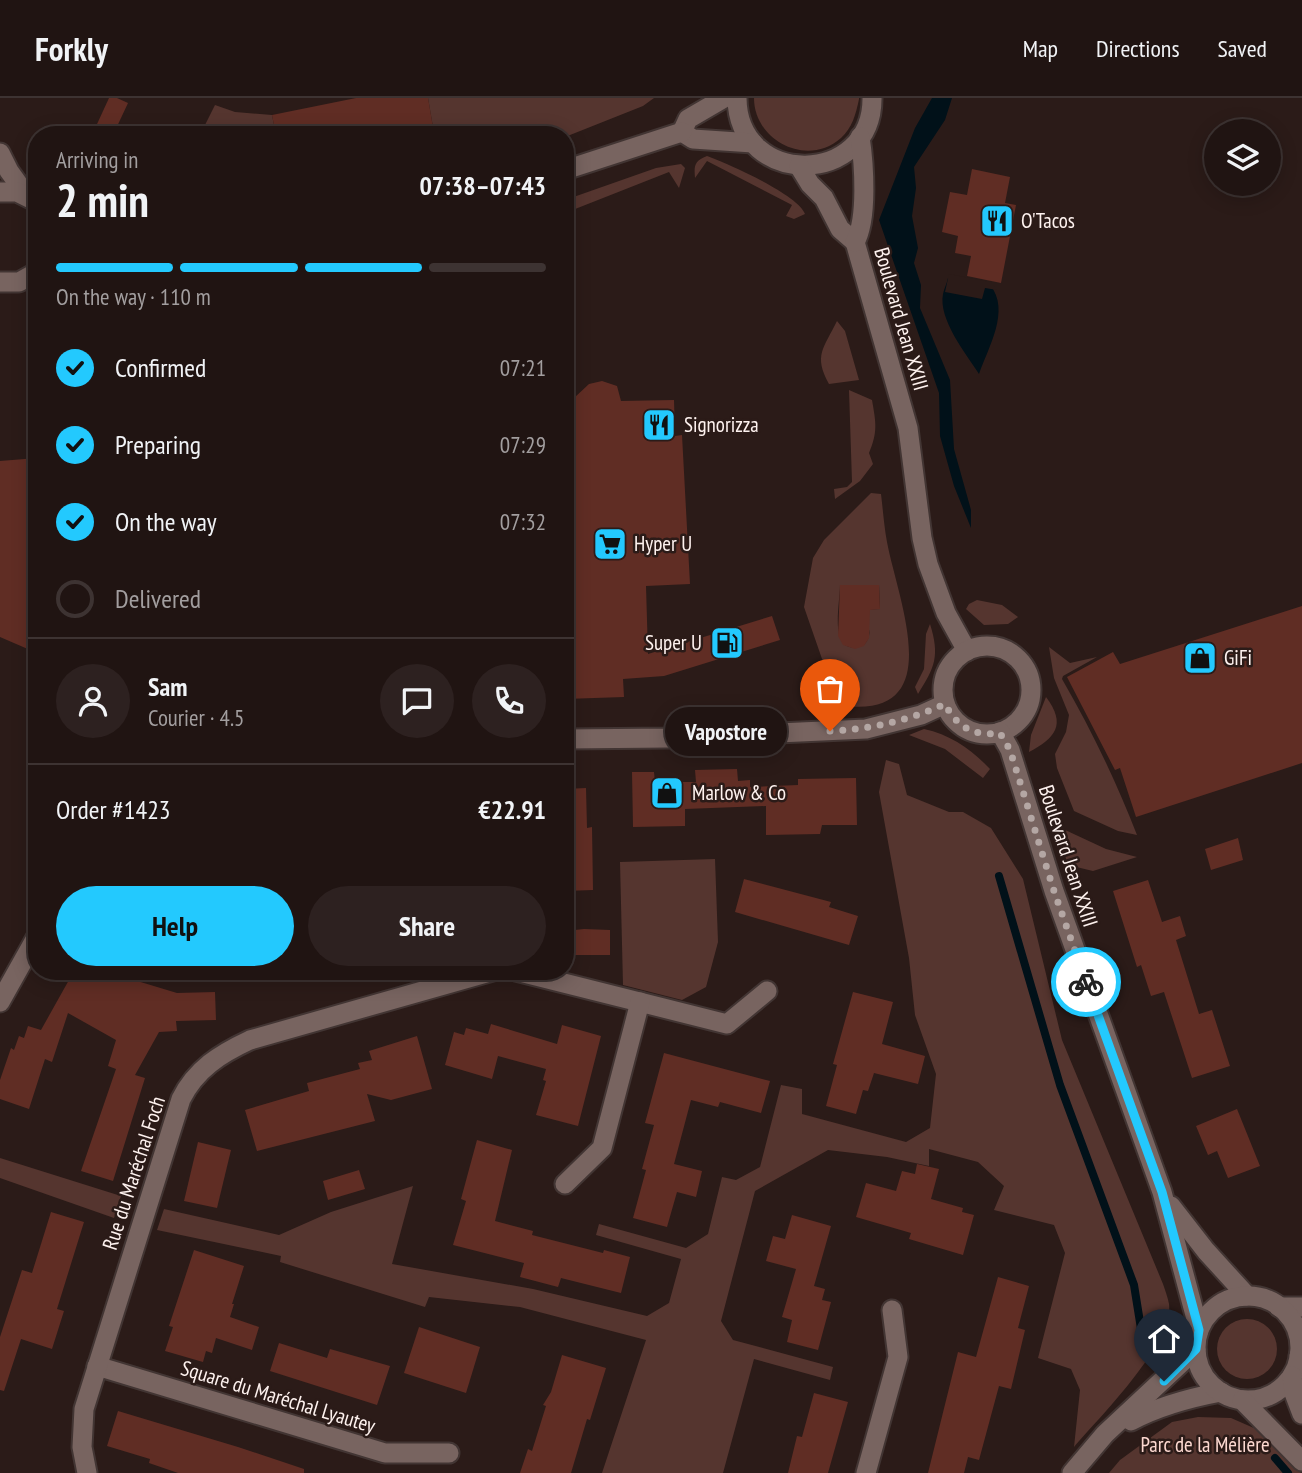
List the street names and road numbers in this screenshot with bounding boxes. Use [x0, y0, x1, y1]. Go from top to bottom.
street label: Boulevard Jean XXIII [868, 244, 935, 394]
street label: Boulevard Jean XXIII [1033, 781, 1104, 930]
street label: Rue du Maréchal Foch [96, 1093, 171, 1253]
street label: Square du Maréchal Lyautey [178, 1354, 379, 1439]

